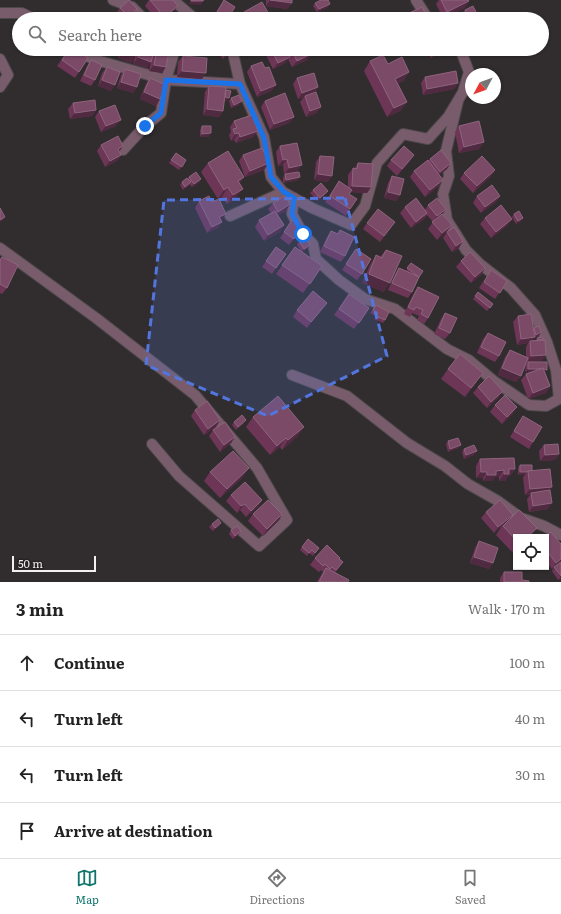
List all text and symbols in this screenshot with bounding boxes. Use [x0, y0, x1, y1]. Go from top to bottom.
search box [12, 12, 549, 56]
icon: search [26, 23, 48, 45]
text: Search here [58, 23, 142, 46]
north arrow [465, 68, 501, 104]
route end [136, 117, 154, 135]
route start [294, 225, 312, 243]
map controls [513, 534, 549, 570]
button: locate [513, 534, 549, 570]
scale bar [12, 554, 96, 573]
text: 50 m [18, 555, 43, 571]
text: 3 min [16, 596, 64, 621]
text: Walk · 170 m [468, 599, 545, 618]
text: Continue [54, 651, 124, 674]
icon: ahead [16, 652, 38, 674]
text: 100 m [509, 653, 545, 672]
text: Turn left [54, 707, 123, 730]
icon: left [16, 708, 38, 730]
text: 40 m [515, 709, 545, 728]
text: Turn left [54, 763, 123, 786]
icon: left [16, 764, 38, 786]
text: 30 m [515, 765, 545, 784]
text: Arrive at destination [54, 819, 213, 842]
icon: arrive [16, 820, 38, 842]
tab: Map [75, 867, 99, 907]
tab: Directions [249, 867, 304, 907]
tab: Saved [455, 867, 486, 907]

